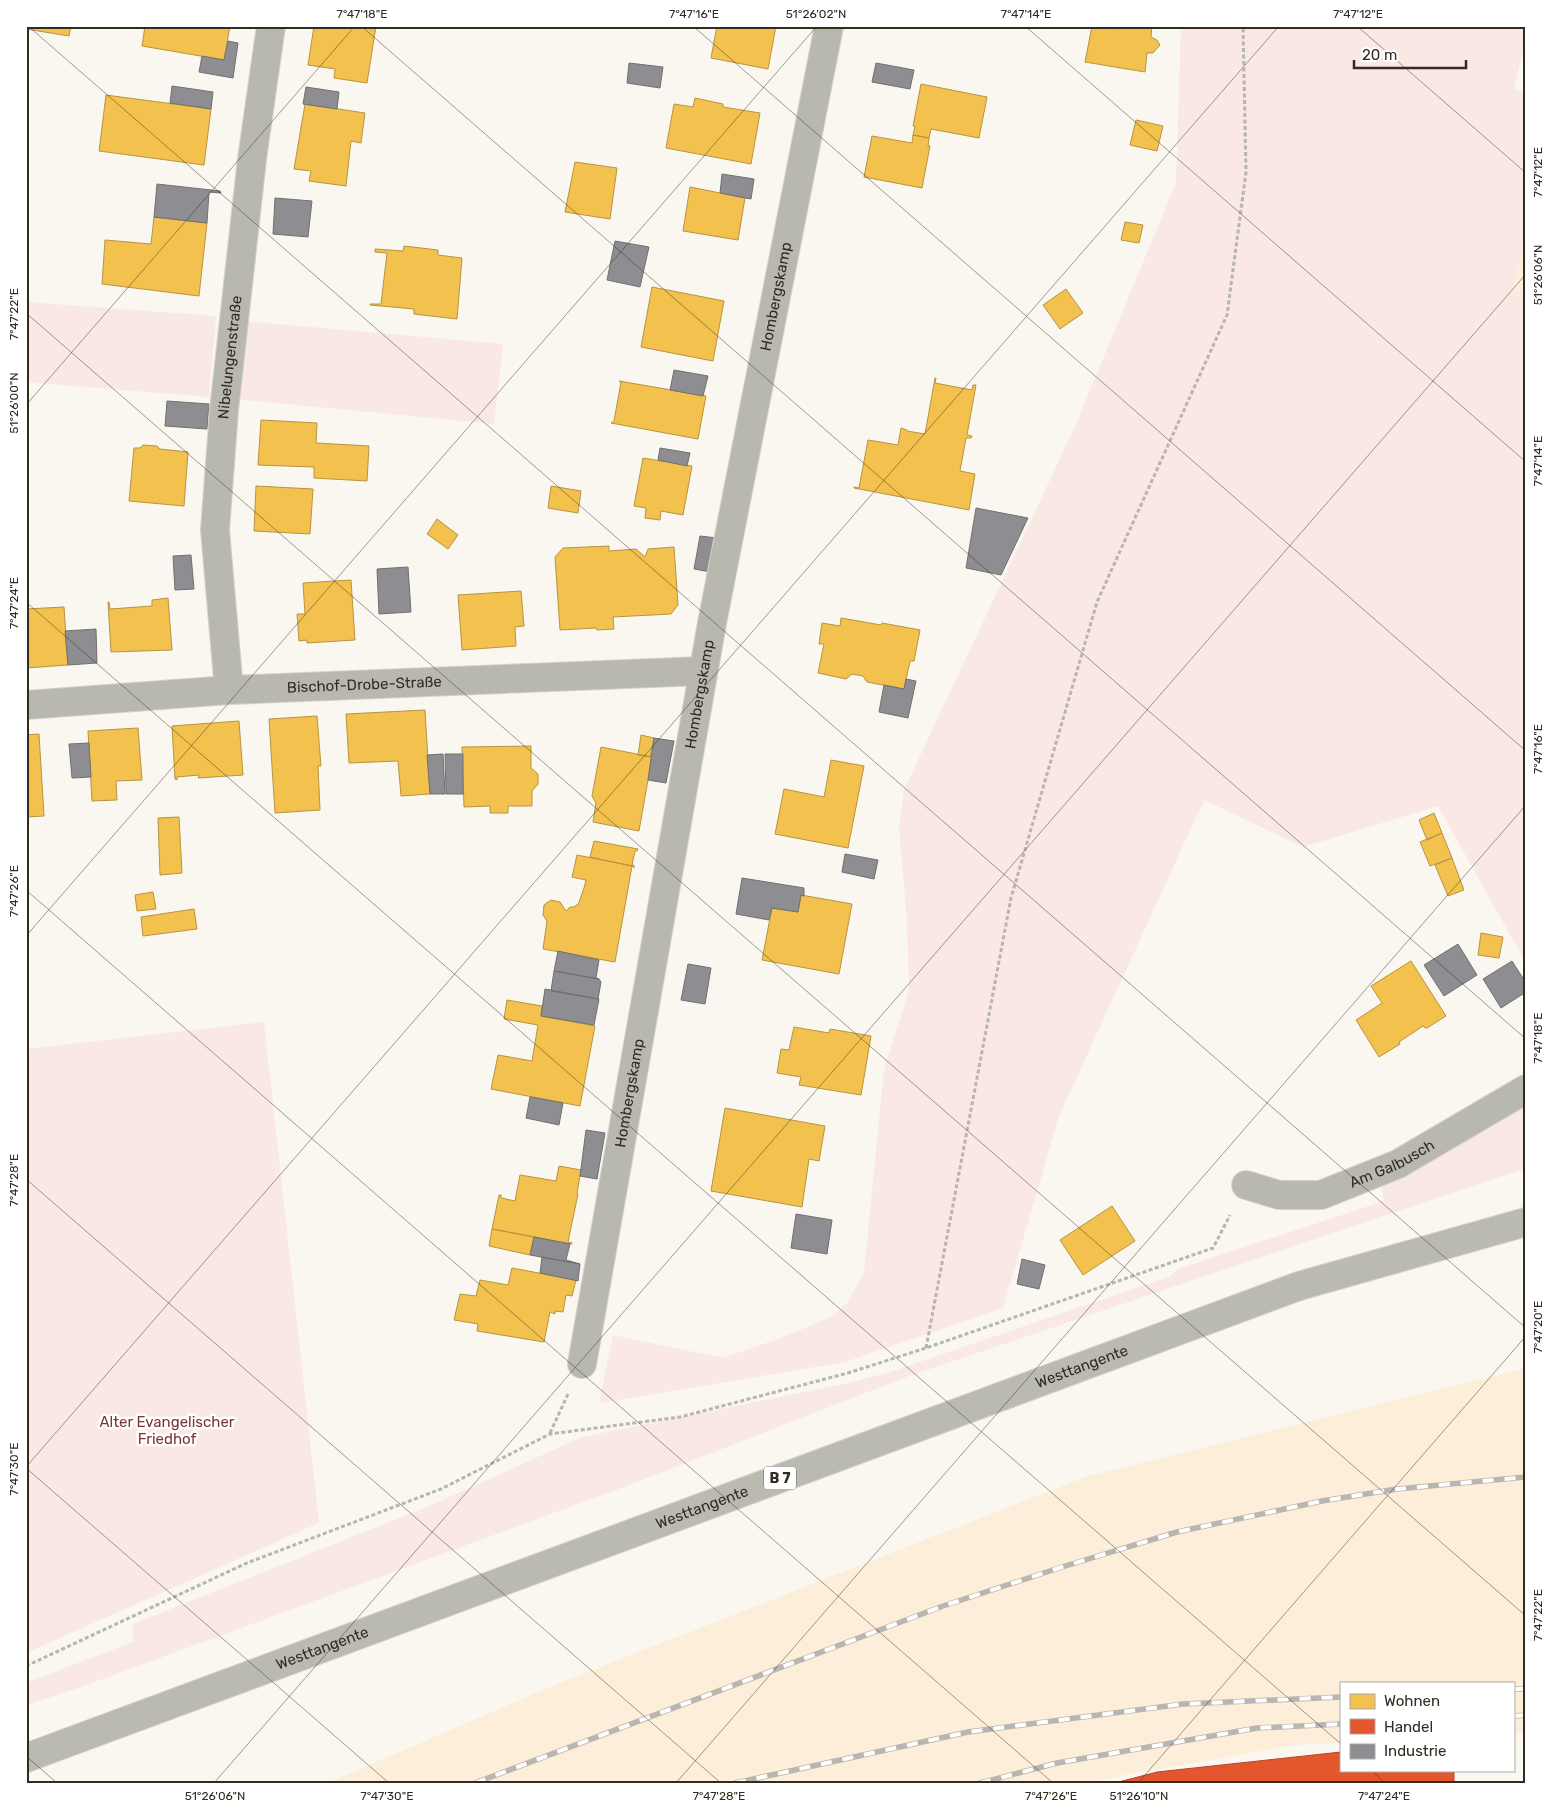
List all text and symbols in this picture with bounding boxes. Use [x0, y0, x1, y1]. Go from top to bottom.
text: 7°47'18"E [337, 7, 387, 21]
text: 7°47'16"E [669, 7, 719, 21]
text: 51°26'02"N [786, 7, 846, 21]
text: 7°47'14"E [1001, 7, 1051, 21]
text: 7°47'12"E [1333, 7, 1383, 21]
scale bar [1354, 38, 1467, 70]
text: 20 m [1362, 46, 1397, 64]
text: 7°47'12"E [1531, 147, 1545, 197]
street label: Hombergskamp [757, 241, 795, 352]
text: 51°26'06"N [1531, 245, 1545, 305]
text: 7°47'22"E [7, 288, 21, 340]
street label: Nibelungenstraße [214, 295, 246, 420]
text: 51°26'00"N [7, 372, 21, 434]
text: 7°47'14"E [1531, 436, 1545, 486]
text: 7°47'24"E [7, 577, 21, 629]
street label: Hombergskamp [681, 638, 718, 750]
street label: Bischof-Drobe-Straße [287, 672, 442, 697]
text: 7°47'16"E [1531, 724, 1545, 774]
text: 7°47'26"E [7, 865, 21, 917]
text: 7°47'18"E [1531, 1013, 1545, 1063]
street label: Hombergskamp [611, 1037, 648, 1149]
street label: Am Galbusch [1347, 1136, 1438, 1192]
text: 7°47'28"E [7, 1154, 21, 1206]
text: 7°47'20"E [1531, 1301, 1545, 1353]
street label: Westtangente [1033, 1341, 1131, 1392]
park label: Alter Evangelischer Friedhof [99, 1413, 235, 1448]
text: 7°47'30"E [7, 1443, 21, 1495]
road number: B 7 [764, 1466, 796, 1490]
street label: Westtangente [653, 1482, 751, 1533]
text: 7°47'22"E [1531, 1589, 1545, 1641]
street label: Westtangente [273, 1623, 371, 1674]
legend [1340, 1682, 1514, 1772]
text: Wohnen [1384, 1692, 1440, 1710]
text: Handel [1384, 1718, 1433, 1736]
text: Industrie [1384, 1742, 1446, 1760]
text: 51°26'06"N [185, 1789, 245, 1803]
text: 7°47'30"E [361, 1789, 413, 1803]
text: 7°47'28"E [693, 1789, 745, 1803]
text: 7°47'26"E [1025, 1789, 1077, 1803]
text: 51°26'10"N [1110, 1789, 1168, 1803]
text: 7°47'24"E [1358, 1789, 1410, 1803]

